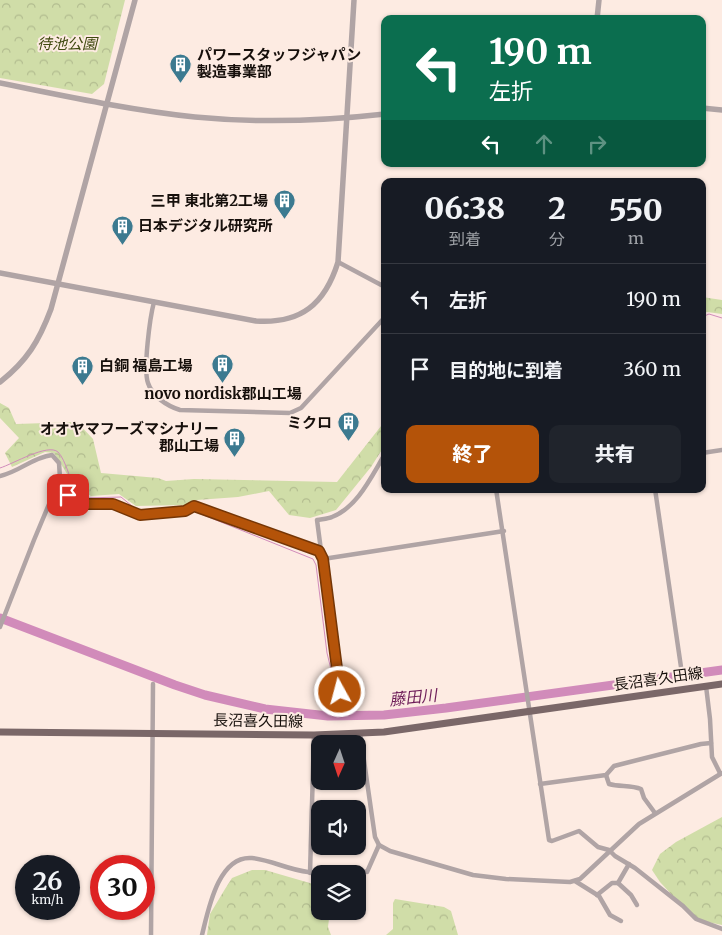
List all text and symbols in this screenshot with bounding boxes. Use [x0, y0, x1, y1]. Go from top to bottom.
text: 190 m [489, 30, 592, 74]
park label: 待池公園 [37, 34, 99, 53]
icon: left [406, 35, 471, 100]
place label: パワースタッフジャパン 製造事業部 [197, 45, 361, 81]
building icon: パワースタッフジャパン 製造事業部 [169, 52, 193, 83]
text: 左折 [489, 77, 533, 105]
icon: left [477, 130, 505, 158]
icon: ahead [530, 130, 558, 158]
icon: right [583, 130, 611, 158]
building icon: 三甲 東北第2工場 [272, 189, 296, 220]
text: 06:38 [424, 189, 505, 227]
text: 2 [548, 189, 566, 227]
place label: 三甲 東北第2工場 [151, 191, 268, 210]
text: 550 [609, 191, 663, 229]
building icon: 日本デジタル研究所 [110, 214, 134, 245]
place label: 日本デジタル研究所 [138, 216, 273, 235]
text: m [628, 228, 644, 248]
text: 到着 [449, 229, 481, 249]
text: 分 [549, 229, 565, 249]
icon: left [406, 285, 434, 313]
text: 190 m [626, 287, 681, 311]
text: 左折 [449, 288, 487, 312]
building icon: novo nordisk郡山工場 [211, 353, 235, 384]
building icon: 白銅 福島工場 [71, 354, 95, 385]
icon: arrive [406, 355, 434, 383]
place label: 白銅 福島工場 [99, 356, 193, 375]
text: 360 m [623, 357, 681, 381]
text: 目的地に到着 [449, 358, 563, 382]
place label: novo nordisk郡山工場 [144, 384, 302, 403]
building icon: ミクロ [336, 411, 360, 442]
place label: ミクロ [287, 413, 332, 432]
place label: オオヤマフーズマシナリー 郡山工場 [40, 419, 219, 455]
button: 終了 [406, 425, 539, 483]
button: 共有 [549, 425, 681, 483]
building icon: オオヤマフーズマシナリー 郡山工場 [223, 426, 247, 457]
pin [47, 474, 89, 516]
icon: arrive [54, 481, 82, 509]
street label: 長沼喜久田線 [612, 663, 704, 694]
position arrow [313, 665, 365, 717]
water label: 藤田川 [388, 684, 440, 709]
street label: 長沼喜久田線 [213, 710, 303, 731]
north arrow [311, 735, 366, 790]
map controls [311, 735, 366, 920]
button: sound [311, 800, 366, 855]
speed limit sign: 30 [90, 855, 155, 920]
text: 26 [33, 865, 62, 897]
button: layers [311, 865, 366, 920]
text: km/h [32, 892, 63, 907]

